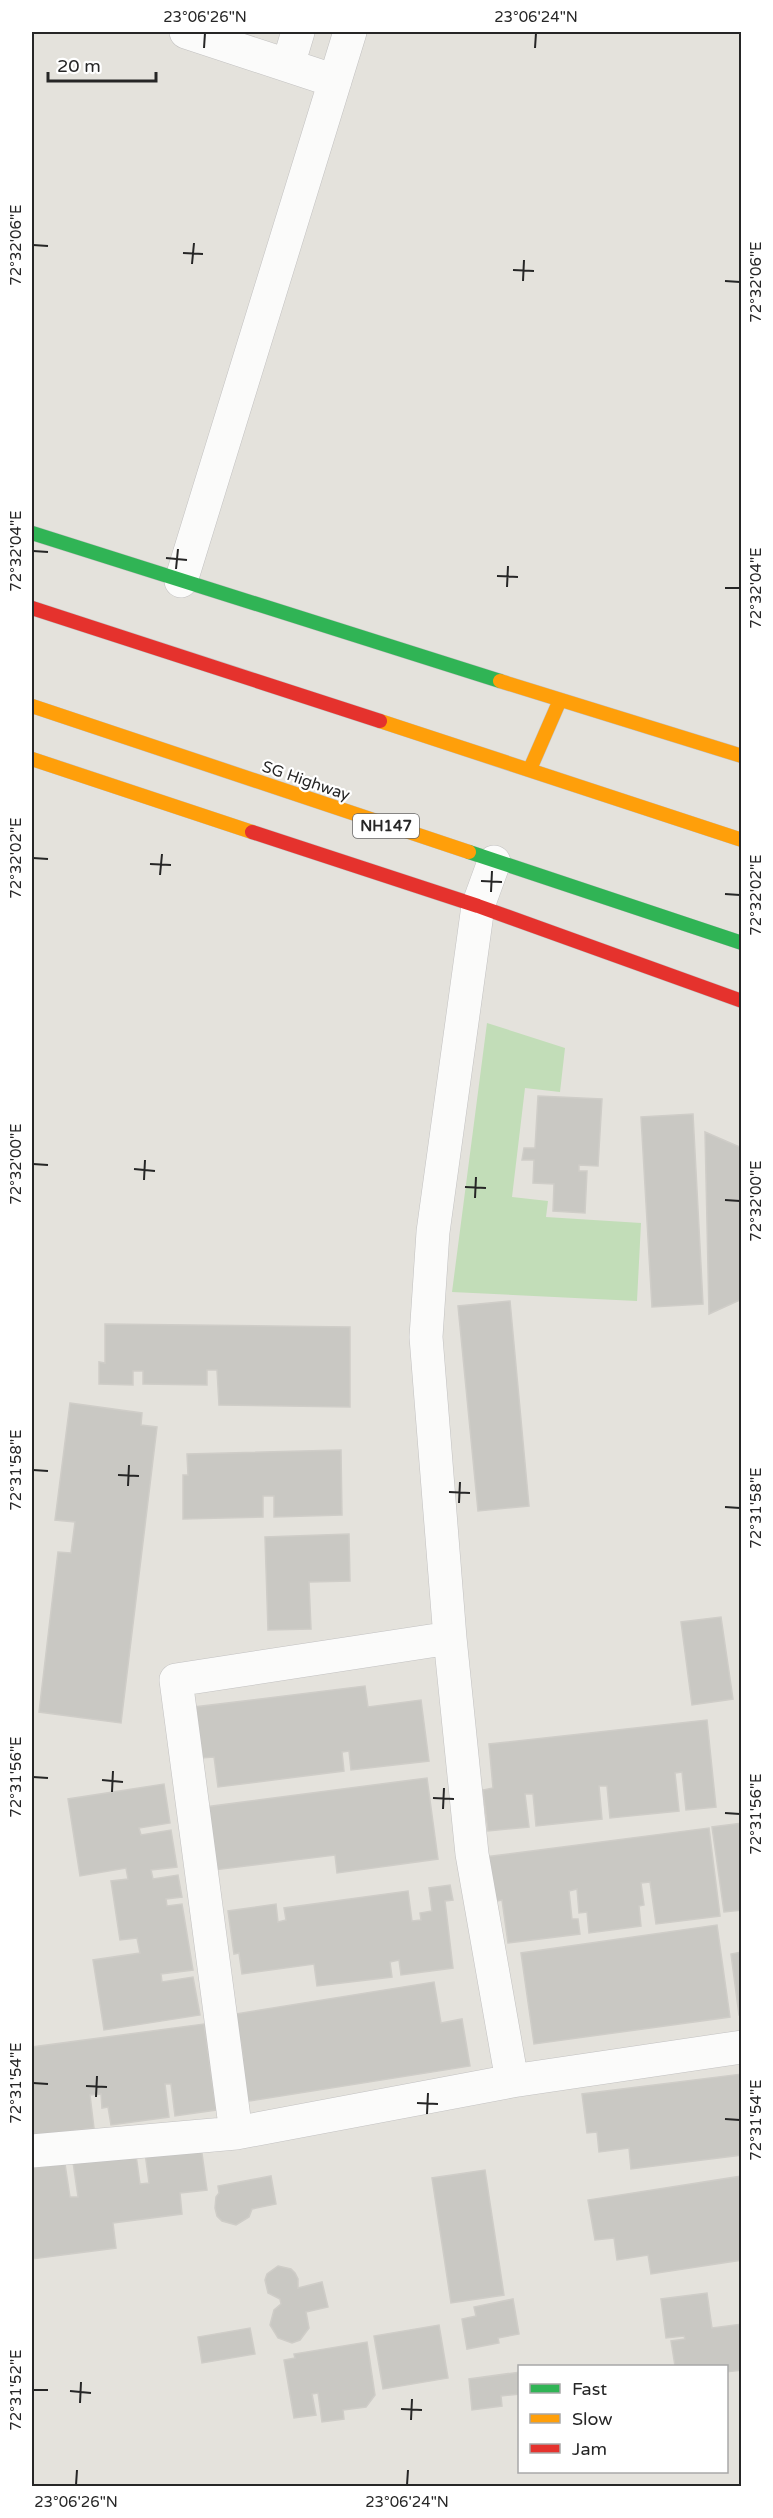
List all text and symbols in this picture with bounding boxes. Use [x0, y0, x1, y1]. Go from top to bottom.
text: 23°06'26"N [163, 8, 247, 26]
text: 23°06'24"N [494, 8, 578, 26]
scale bar [48, 45, 156, 83]
text: 20 m [57, 55, 101, 77]
text: 72°32'06"E [7, 204, 25, 286]
text: 72°32'06"E [747, 241, 765, 323]
text: 72°32'04"E [7, 510, 25, 592]
text: 72°32'04"E [747, 547, 765, 629]
street label: SG Highway [259, 757, 353, 806]
road number: NH147 [353, 814, 419, 838]
text: 72°32'02"E [7, 817, 25, 899]
text: 72°32'02"E [747, 854, 765, 936]
text: 72°32'00"E [7, 1123, 25, 1205]
text: 72°32'00"E [747, 1160, 765, 1242]
text: 72°31'58"E [7, 1429, 25, 1511]
text: 72°31'58"E [747, 1467, 765, 1549]
text: 72°31'56"E [7, 1736, 25, 1818]
text: 72°31'56"E [747, 1773, 765, 1855]
text: 72°31'54"E [7, 2042, 25, 2124]
text: 72°31'54"E [747, 2079, 765, 2161]
text: 72°31'52"E [7, 2349, 25, 2431]
legend [518, 2365, 728, 2473]
text: Fast [572, 2378, 607, 2400]
text: Slow [572, 2408, 613, 2430]
text: Jam [572, 2438, 607, 2460]
text: 23°06'26"N [34, 2493, 118, 2511]
text: 23°06'24"N [365, 2493, 449, 2511]

